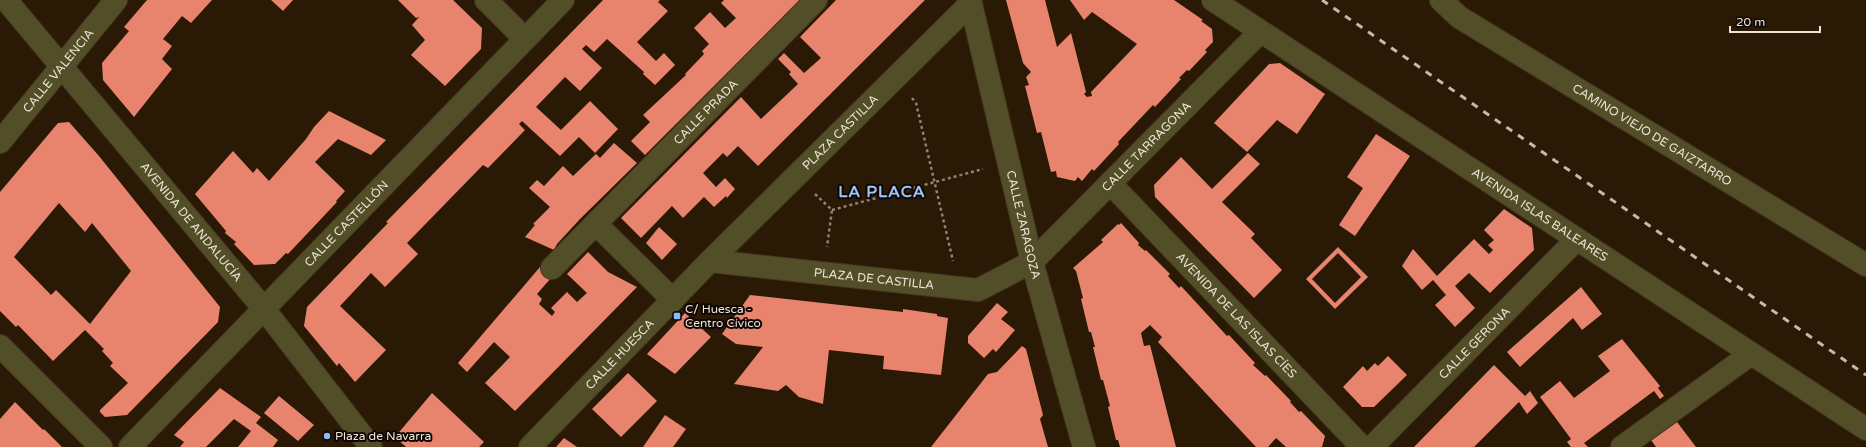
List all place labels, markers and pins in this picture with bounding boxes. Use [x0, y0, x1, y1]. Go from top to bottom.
place label: C/ Huesca - Centro Cívico [685, 302, 761, 330]
marker: C/ Huesca - Centro Cívico [672, 311, 682, 321]
place label: Plaza de Navarra [335, 429, 431, 443]
marker: Plaza de Navarra [322, 431, 332, 441]

